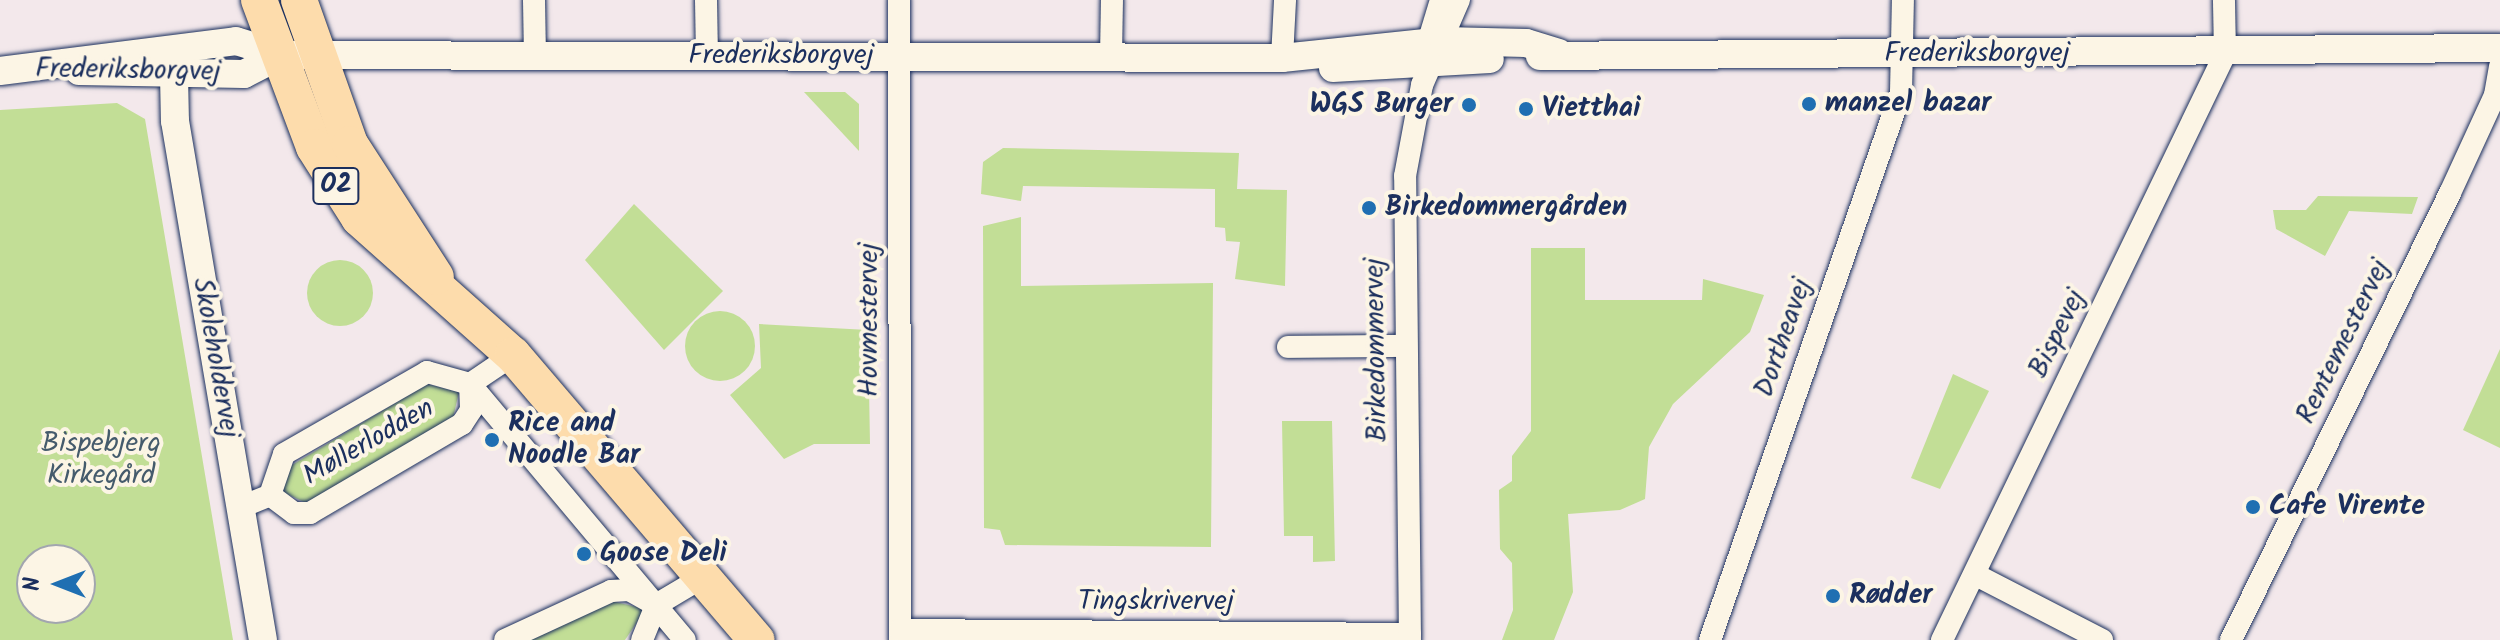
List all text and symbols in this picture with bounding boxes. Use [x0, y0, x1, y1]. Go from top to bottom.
street label: Frederiksborgvej [1884, 37, 2070, 71]
street label: Frederiksborgvej [688, 39, 874, 73]
street label: Frederiksborgvej [35, 53, 221, 89]
place label: manzel bazar [1825, 87, 1991, 121]
place label: WGS Burger [1310, 88, 1453, 122]
place label: Vietthai [1542, 92, 1640, 126]
marker: manzel bazar [1800, 95, 1818, 113]
marker: WGS Burger [1460, 96, 1478, 114]
marker: Vietthai [1517, 100, 1535, 118]
road number: O2 [312, 164, 360, 208]
place label: Birkedommergården [1385, 191, 1627, 225]
marker: Birkedommergården [1360, 199, 1378, 217]
street label: Hovmestervej [853, 243, 887, 397]
street label: Rentemestervej [2290, 254, 2398, 430]
street label: Birkedommervej [1359, 258, 1395, 442]
street label: Dortheavej [1748, 274, 1820, 402]
street label: Skoleholdervej [184, 275, 246, 441]
street label: Bispevej [2022, 284, 2094, 384]
street label: Møllerlodden [298, 392, 440, 494]
place label: Rice and Noodle Bar [508, 407, 640, 473]
park label: Bispebjerg Kirkegård [41, 427, 161, 493]
marker: Rice and Noodle Bar [483, 431, 501, 449]
place label: Cafe Virente [2269, 490, 2425, 524]
marker: Cafe Virente [2244, 498, 2262, 516]
place label: Goose Deli [600, 537, 727, 571]
north arrow [16, 544, 96, 624]
marker: Goose Deli [575, 545, 593, 563]
text: N [16, 577, 51, 591]
place label: Rødder [1849, 579, 1932, 613]
street label: Tingskrivervej [1078, 585, 1234, 619]
marker: Rødder [1824, 587, 1842, 605]

